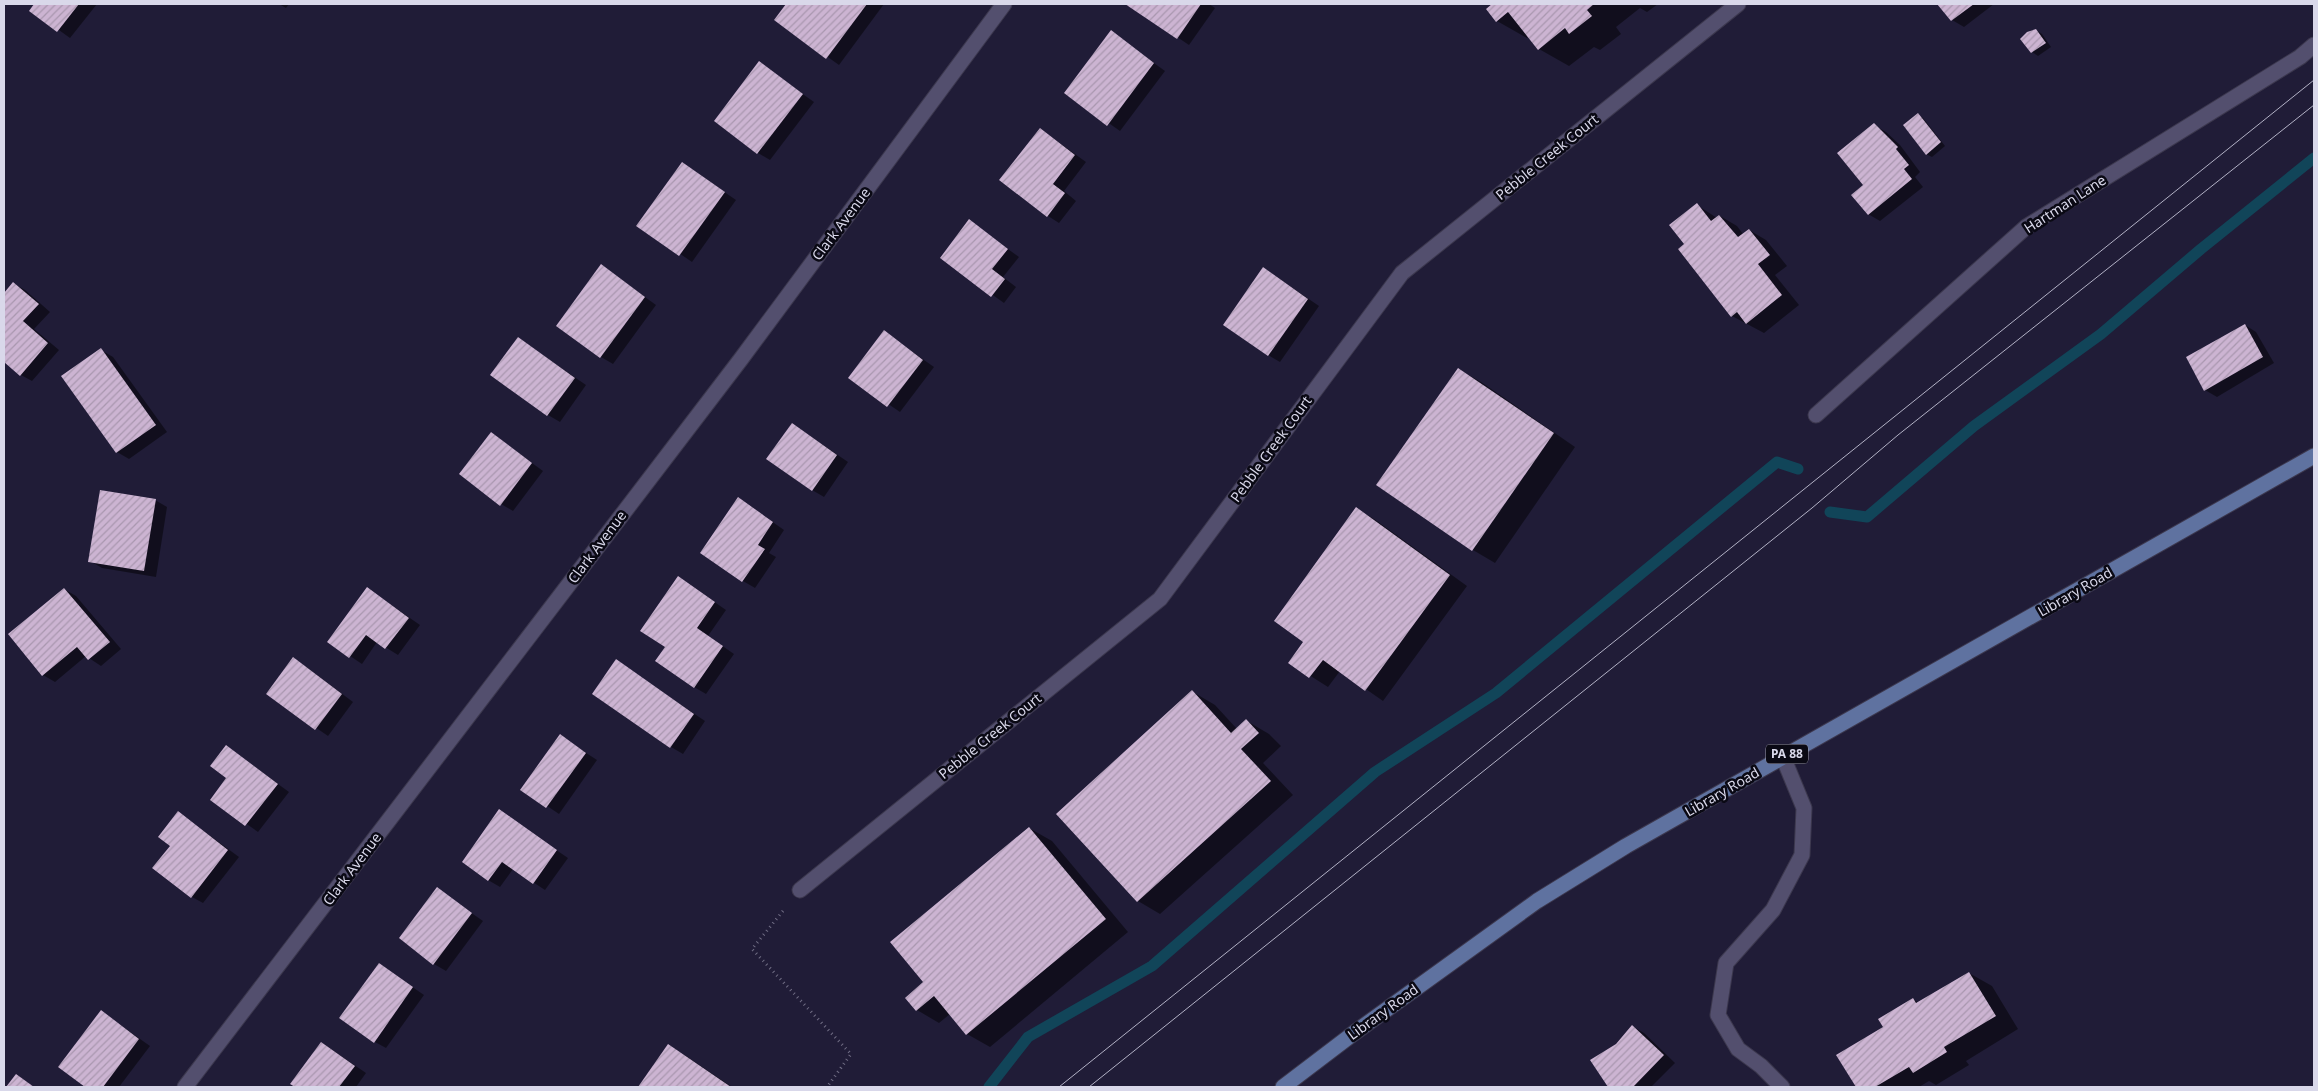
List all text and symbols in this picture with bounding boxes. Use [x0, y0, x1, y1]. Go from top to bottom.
street label: Pebble Creek Court [1491, 109, 1602, 204]
street label: Hartman Lane [2020, 170, 2109, 237]
street label: Clark Avenue [807, 183, 874, 264]
street label: Pebble Creek Court [1226, 392, 1316, 506]
street label: Clark Avenue [563, 506, 630, 587]
street label: Library Road [2034, 563, 2115, 621]
street label: Pebble Creek Court [934, 688, 1045, 783]
road number: PA 88 [1766, 744, 1808, 764]
street label: Library Road [1681, 763, 1762, 821]
street label: Clark Avenue [318, 828, 385, 909]
street label: Library Road [1343, 979, 1422, 1044]

